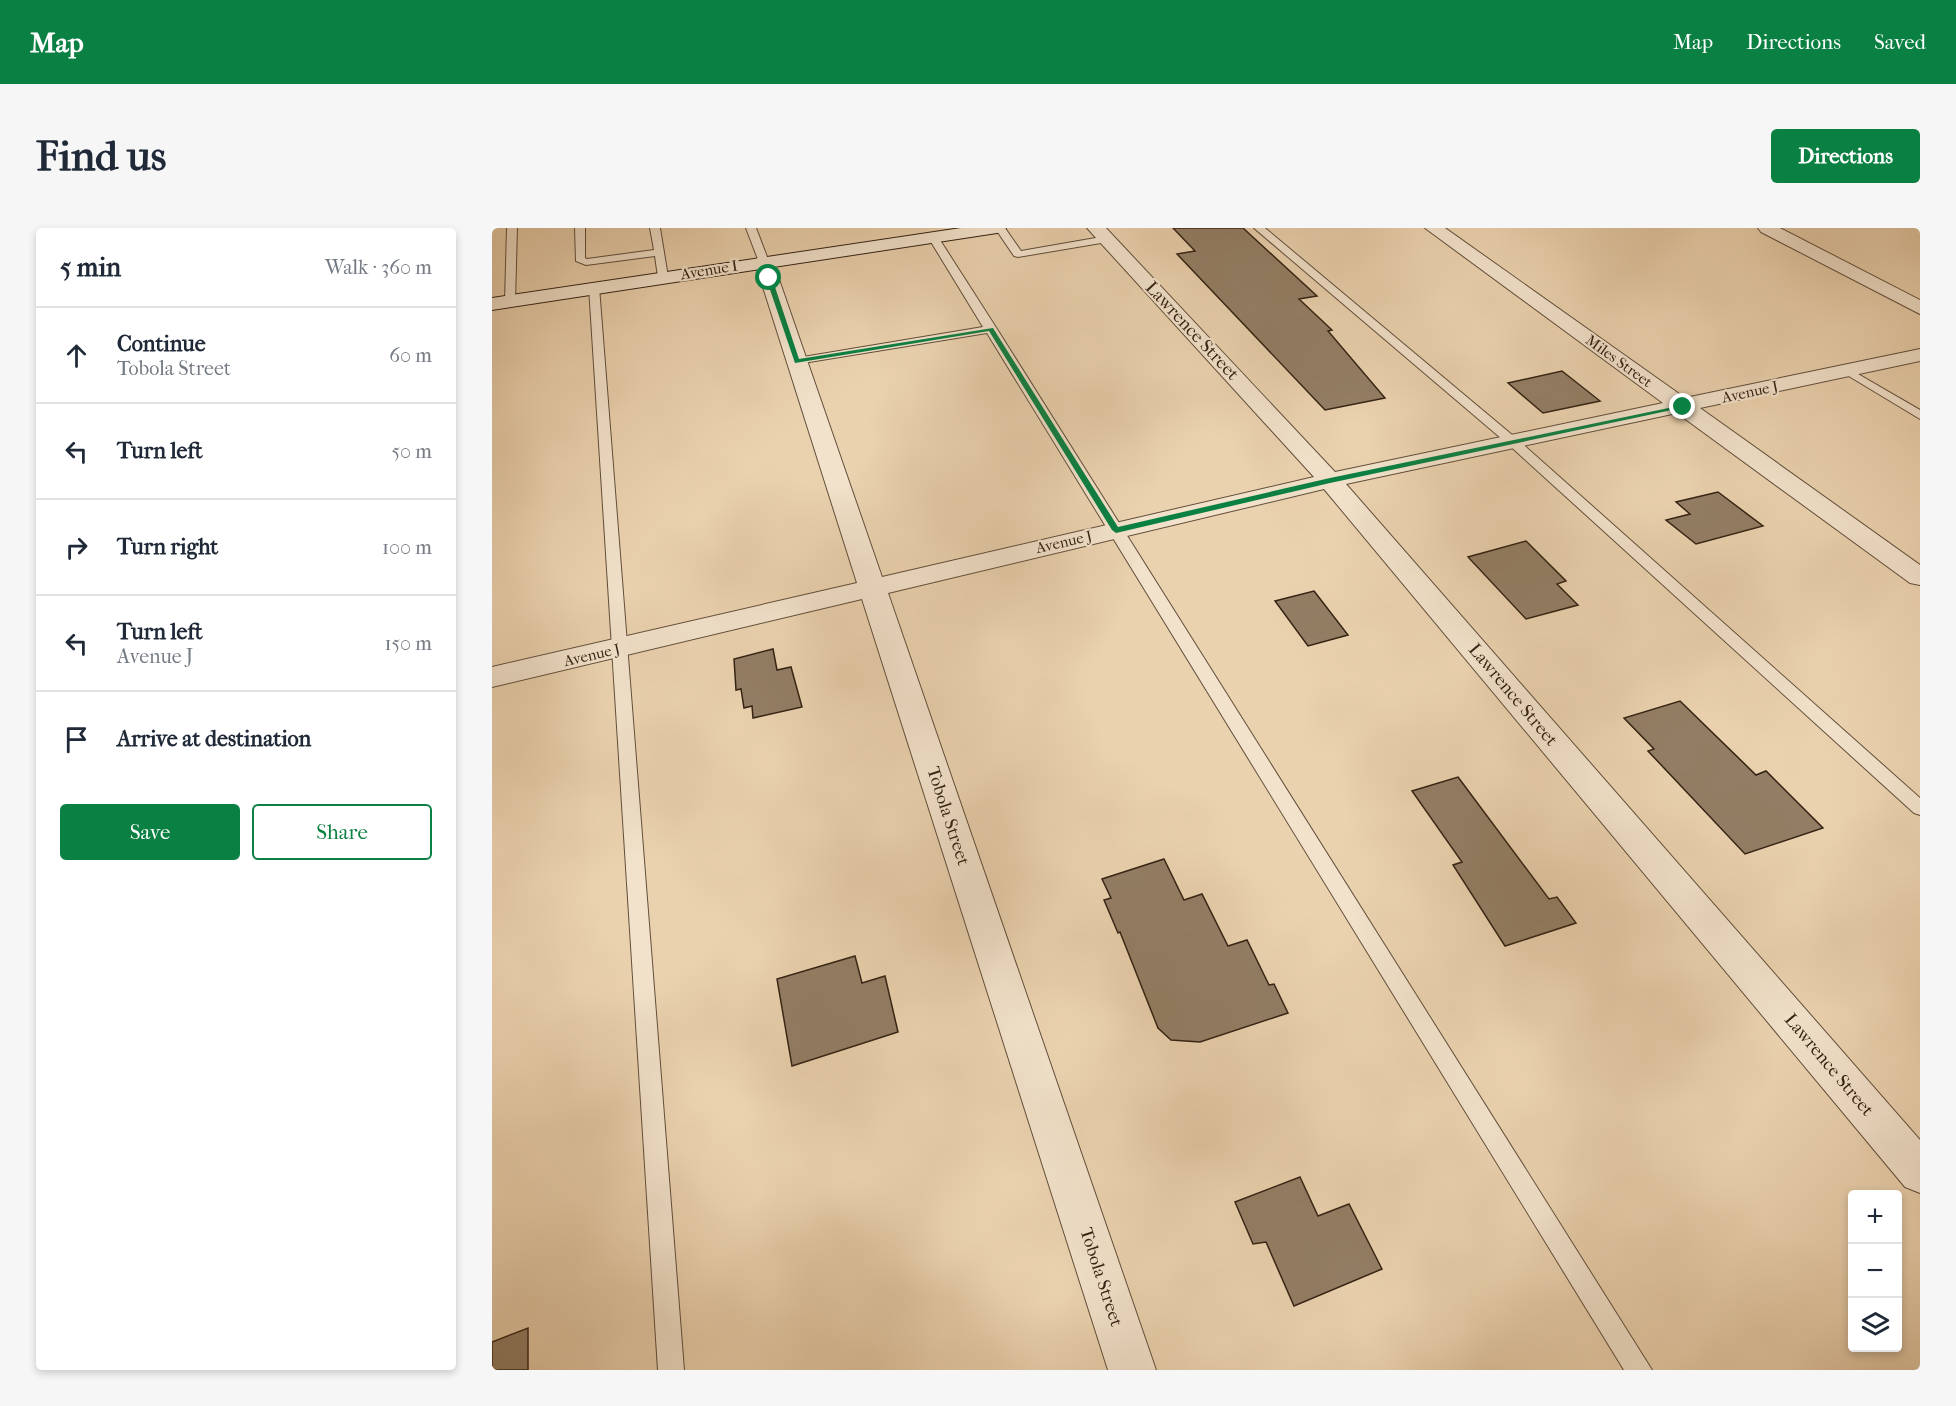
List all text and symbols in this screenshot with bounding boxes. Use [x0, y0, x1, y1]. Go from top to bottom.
text: Map [30, 26, 84, 59]
text: Map [1673, 30, 1713, 54]
text: Directions [1746, 30, 1841, 54]
text: Saved [1874, 30, 1926, 54]
button: Directions [1771, 129, 1920, 183]
text: Find us [36, 132, 166, 181]
text: 5 min [60, 252, 121, 283]
text: Walk · 360 m [325, 256, 432, 279]
street label: Avenue I [678, 257, 739, 284]
route start [755, 264, 781, 290]
street label: Lawrence Street [1141, 277, 1243, 385]
text: Continue [117, 331, 206, 357]
street label: Miles Street [1582, 331, 1656, 392]
icon: ahead [60, 339, 93, 372]
text: 60 m [389, 344, 432, 367]
text: Tobola Street [117, 357, 231, 380]
street label: Avenue J [1719, 377, 1780, 407]
route end [1669, 393, 1695, 419]
icon: left [60, 435, 93, 468]
text: Turn left [117, 438, 203, 464]
text: 50 m [391, 440, 432, 463]
street label: Avenue J [1033, 527, 1094, 557]
icon: right [60, 531, 93, 564]
text: Turn right [117, 534, 218, 560]
text: 100 m [382, 536, 432, 559]
text: Turn left [117, 619, 203, 645]
icon: left [60, 627, 93, 660]
text: 150 m [384, 632, 432, 655]
street label: Lawrence Street [1464, 639, 1562, 751]
street label: Avenue J [561, 640, 622, 670]
text: Avenue J [117, 645, 193, 668]
icon: arrive [60, 723, 93, 756]
text: Arrive at destination [117, 726, 311, 752]
street label: Tobola Street [922, 764, 974, 869]
button: Save [60, 804, 240, 860]
button: Share [252, 804, 432, 860]
street label: Lawrence Street [1780, 1009, 1878, 1121]
map controls [1848, 1190, 1902, 1352]
button: + [1848, 1190, 1902, 1244]
street label: Tobola Street [1075, 1225, 1127, 1330]
button: − [1848, 1244, 1902, 1298]
button: layers [1848, 1298, 1902, 1352]

